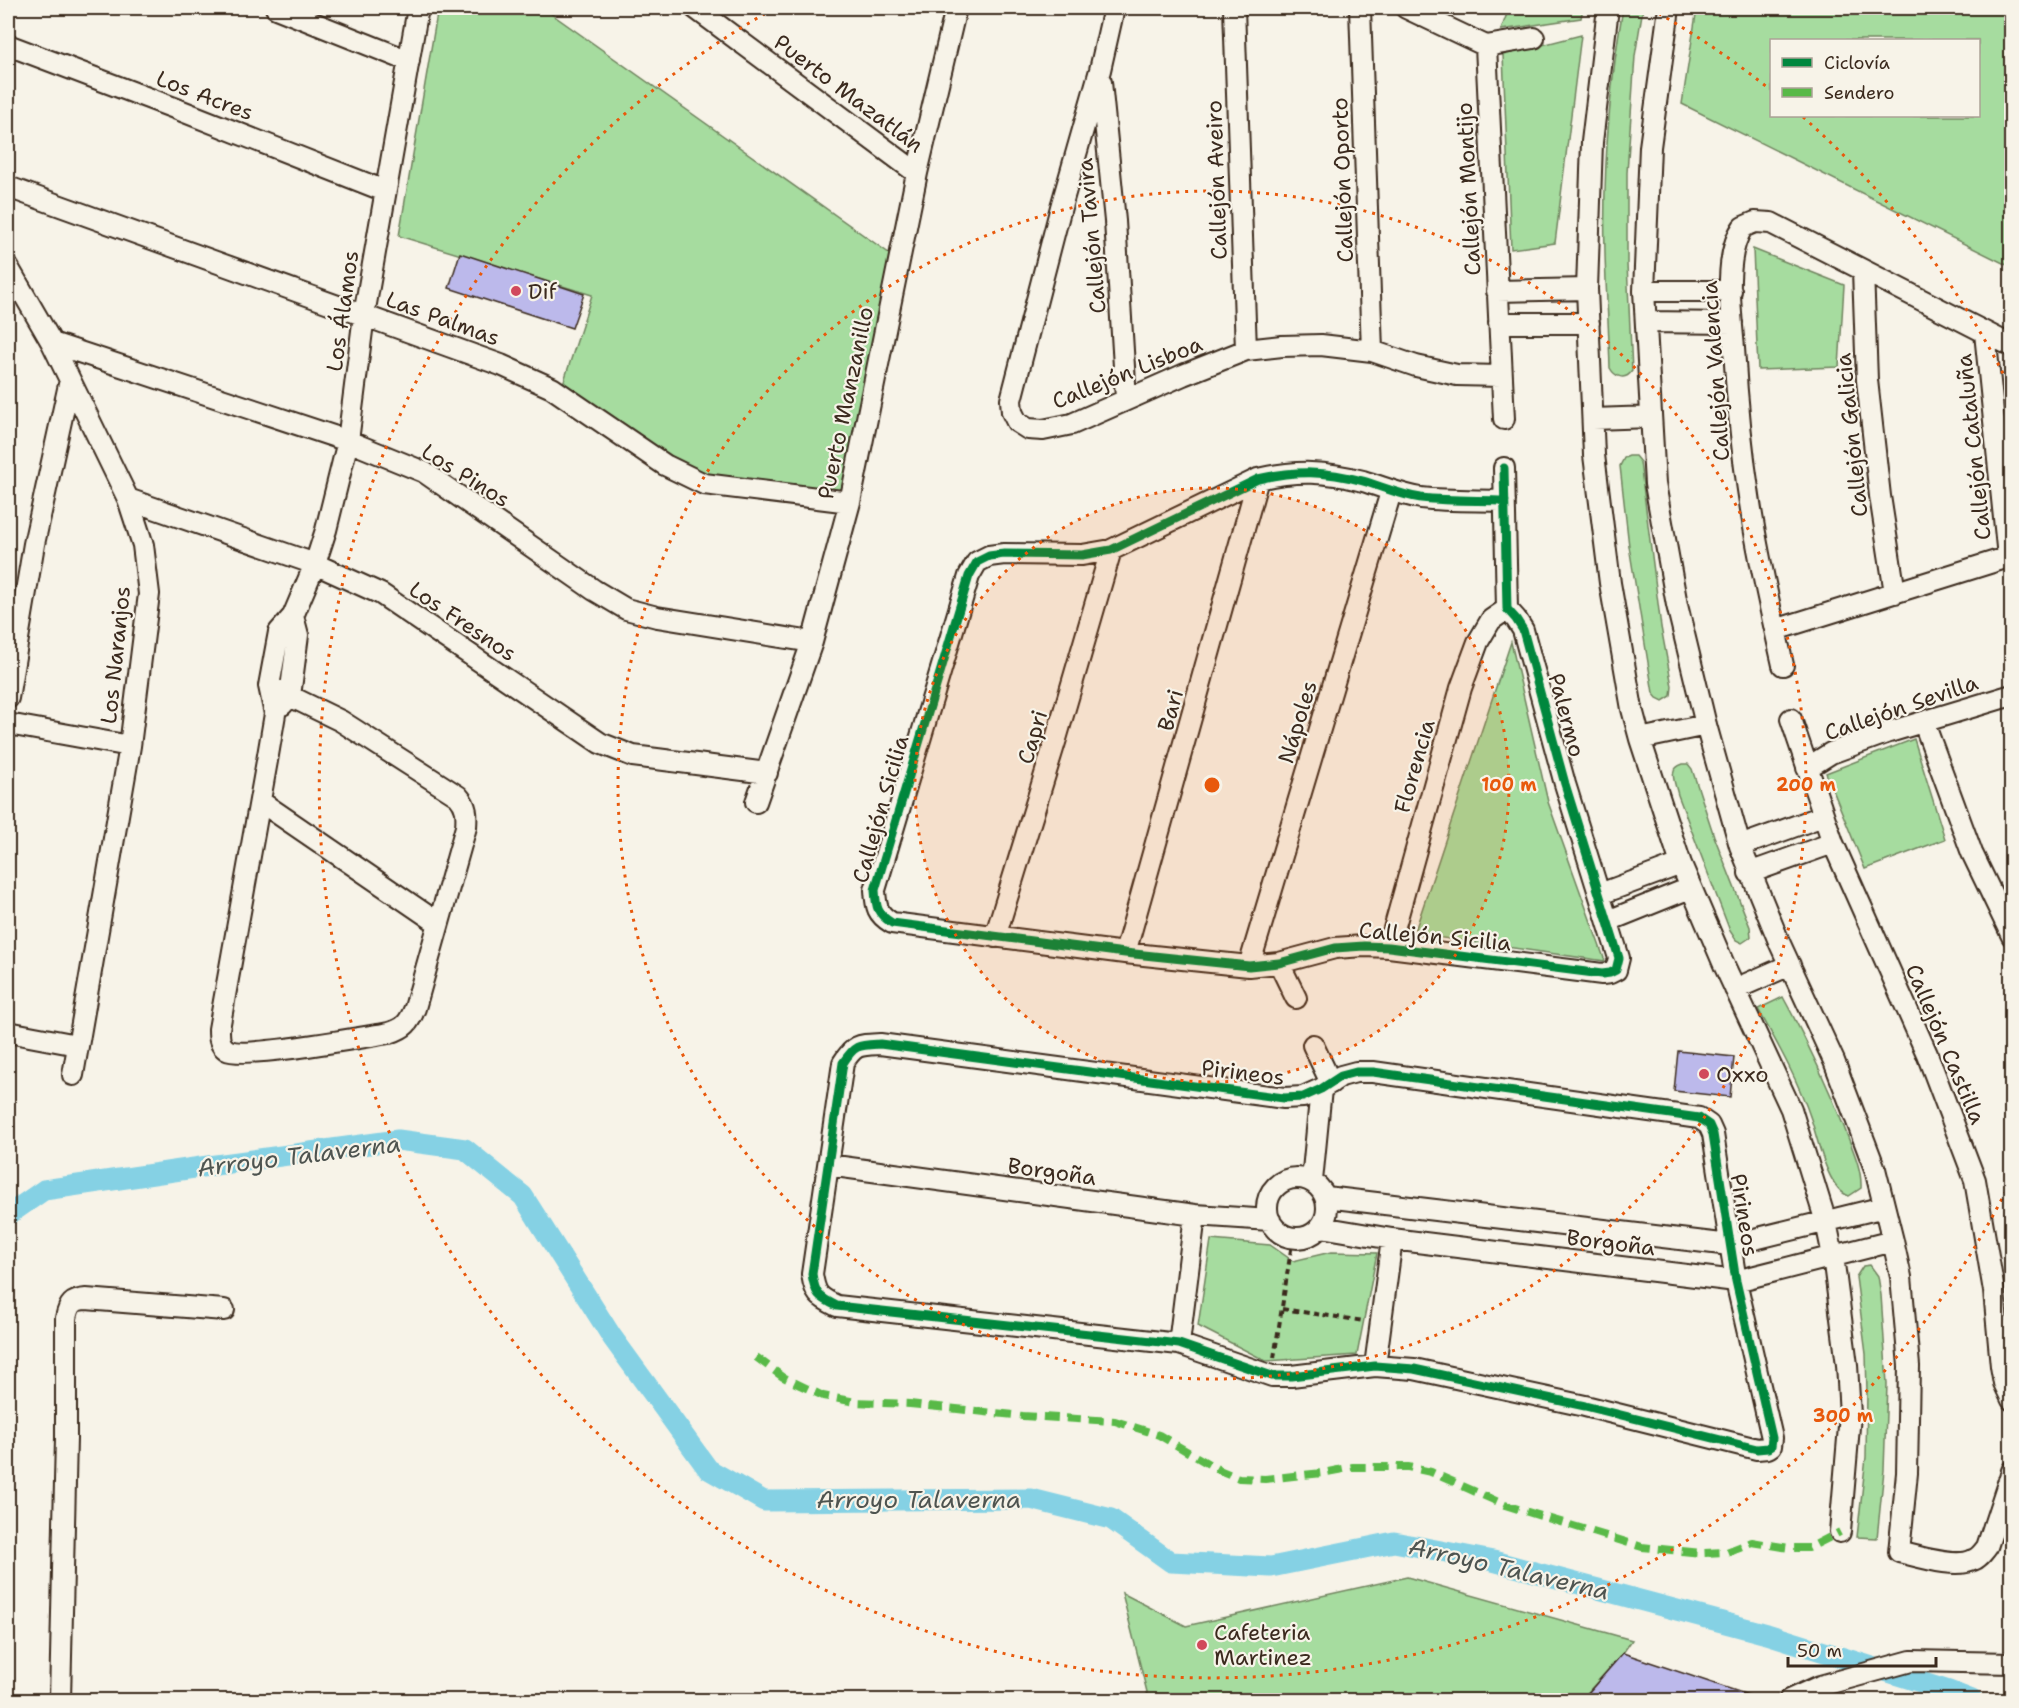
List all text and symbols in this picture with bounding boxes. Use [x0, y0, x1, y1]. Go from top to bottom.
street label: Puerto Mazatlán [768, 28, 929, 159]
legend [1770, 39, 1980, 117]
text: Ciclovía [1824, 51, 1890, 75]
street label: Los Acres [152, 64, 258, 127]
text: Sendero [1824, 81, 1894, 105]
street label: Callejón Oporto [1325, 97, 1360, 263]
street label: Callejón Aveiro [1199, 100, 1234, 260]
street label: Callejón Montijo [1449, 101, 1488, 277]
street label: Callejón Tavira [1070, 157, 1113, 315]
street label: Los Álamos [320, 249, 365, 373]
place label: Dif [528, 277, 558, 306]
street label: Callejón Valencia [1695, 280, 1736, 462]
street label: Las Palmas [382, 284, 504, 352]
marker: Dif [509, 284, 523, 298]
street label: Puerto Manzanillo [811, 304, 880, 502]
street label: Callejón Lisboa [1048, 329, 1207, 416]
street label: Callejón Galicia [1828, 351, 1875, 518]
street label: Callejón Cataluña [1949, 352, 1998, 541]
street label: Los Pinos [416, 437, 515, 514]
street label: Los Fresnos [403, 575, 522, 668]
street label: Los Naranjos [94, 585, 137, 725]
street label: Callejón Sevilla [1821, 668, 1982, 747]
street label: Palermo [1541, 670, 1592, 760]
street label: Nápoles [1271, 677, 1324, 767]
street label: Bari [1151, 686, 1190, 734]
street label: Capri [1011, 707, 1054, 768]
street label: Florencia [1387, 716, 1442, 816]
street label: Callejón Sicilia [846, 732, 916, 886]
text: 100 m [1481, 773, 1537, 797]
text: 200 m [1776, 773, 1837, 797]
centre of rings [1202, 775, 1222, 795]
street label: Callejón Sicilia [1358, 915, 1513, 958]
street label: Callejón Castilla [1899, 960, 1992, 1129]
street label: Pirineos [1200, 1053, 1286, 1092]
place label: Oxxo [1716, 1060, 1768, 1089]
marker: Oxxo [1697, 1067, 1711, 1081]
water label: Arroyo Talaverna [196, 1128, 402, 1184]
street label: Borgoña [1006, 1151, 1098, 1192]
street label: Pirineos [1724, 1172, 1765, 1259]
street label: Borgoña [1565, 1223, 1657, 1262]
text: 300 m [1813, 1404, 1874, 1428]
water label: Arroyo Talaverna [817, 1484, 1021, 1516]
water label: Arroyo Talaverna [1406, 1530, 1612, 1608]
place label: Cafeteria Martinez [1214, 1618, 1312, 1672]
scale bar [1788, 1630, 1936, 1668]
marker: Cafeteria Martinez [1195, 1638, 1209, 1652]
text: 50 m [1797, 1639, 1842, 1663]

